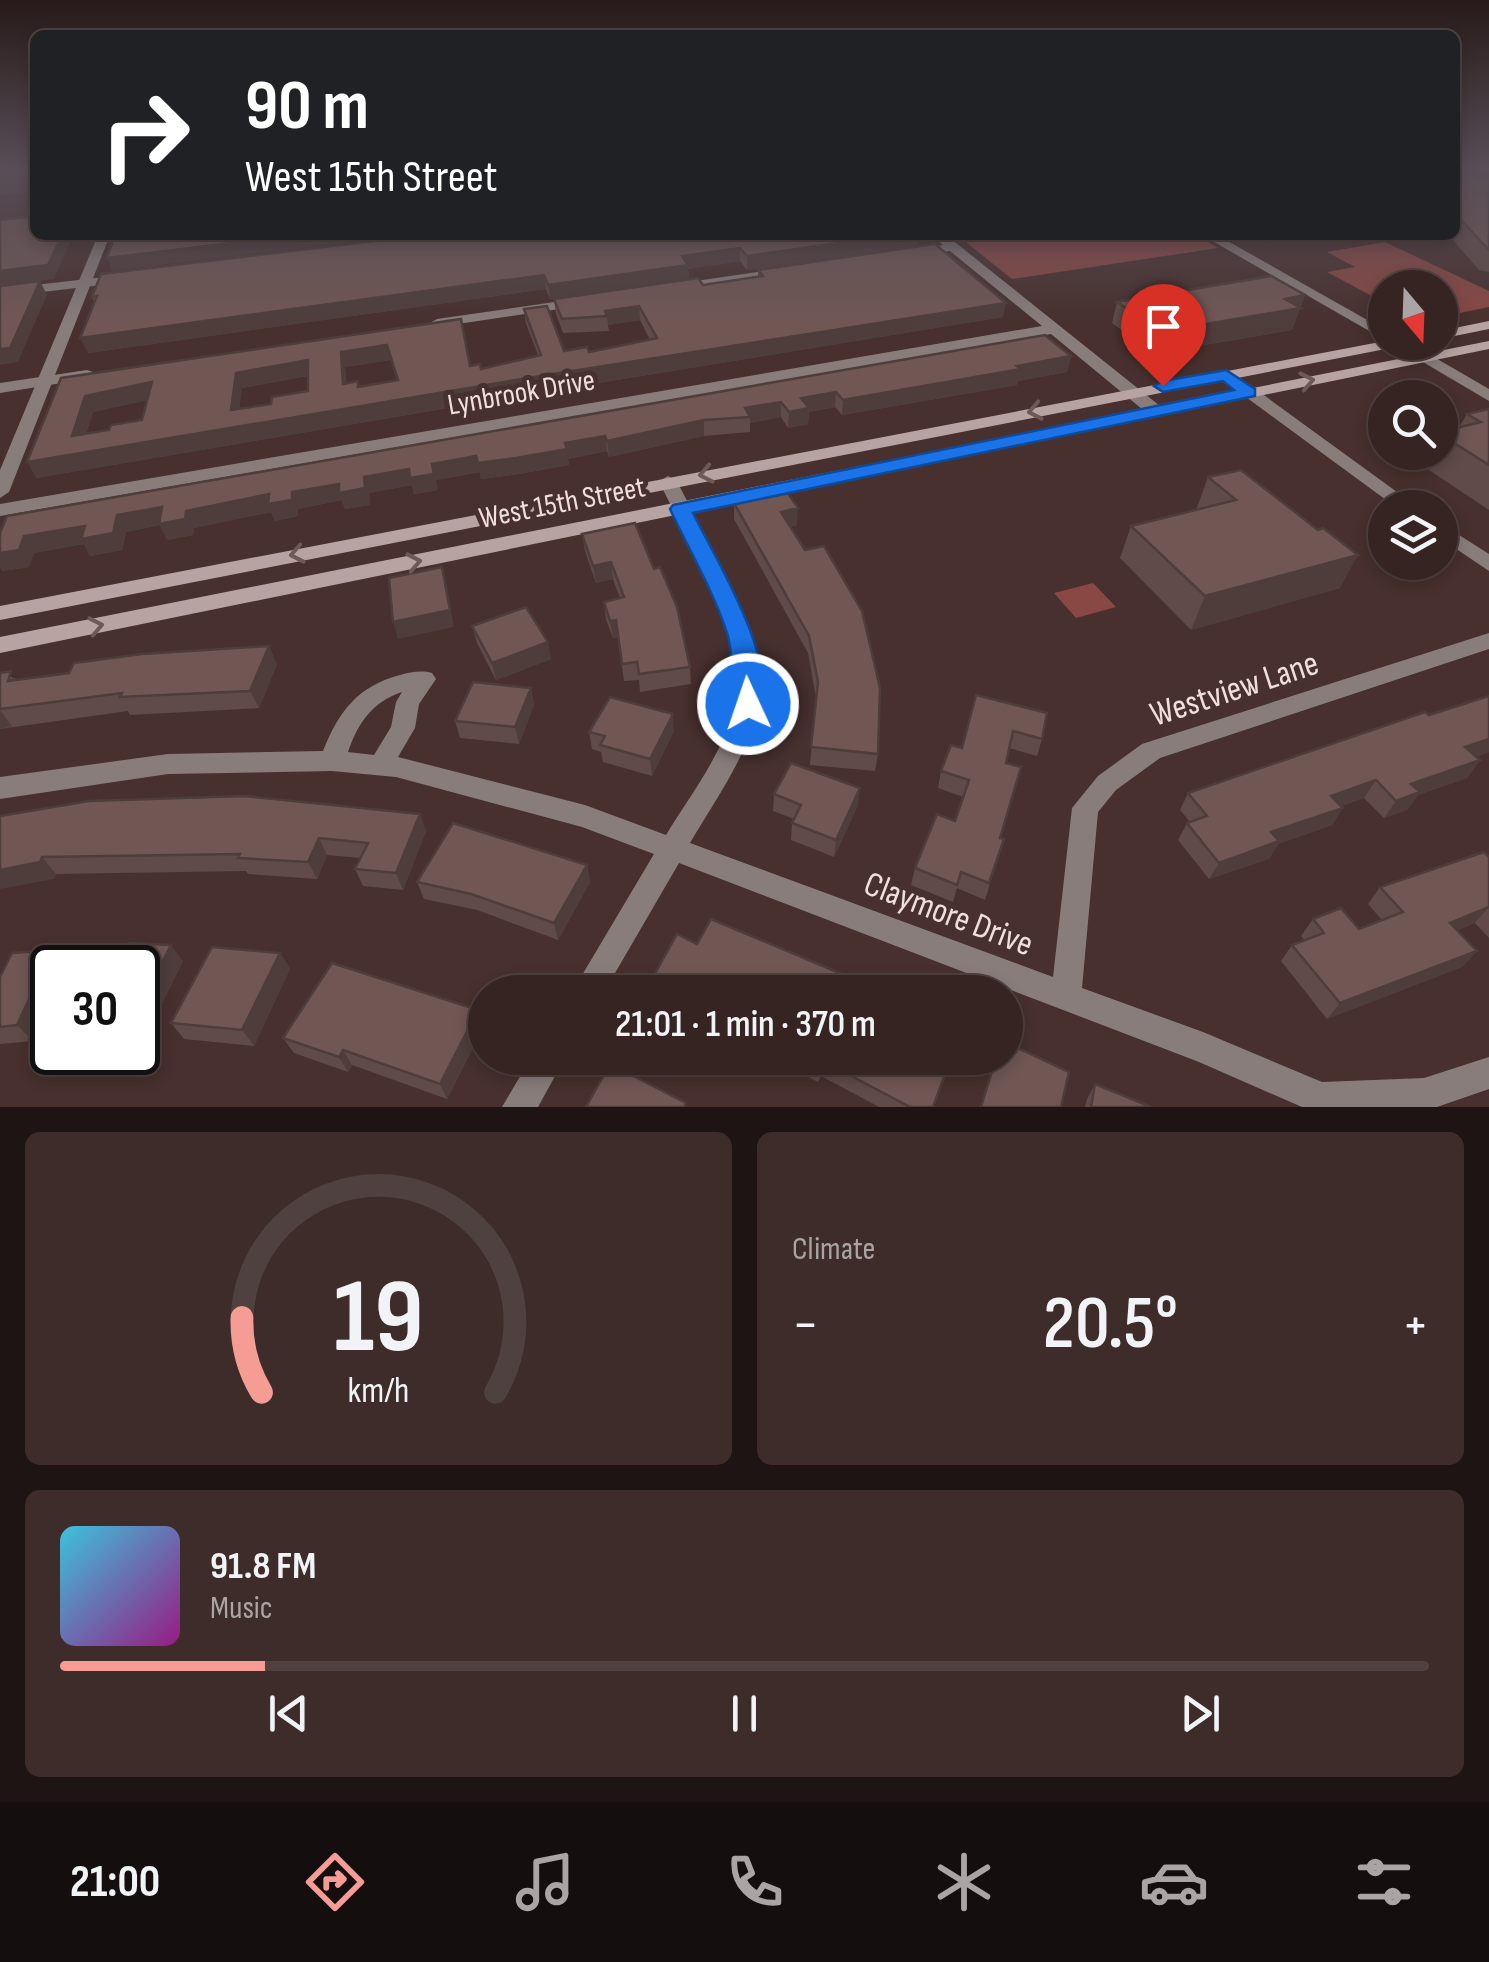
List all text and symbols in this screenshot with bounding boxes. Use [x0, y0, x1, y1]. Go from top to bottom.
text: 90 m [245, 65, 369, 149]
icon: right [80, 70, 210, 200]
text: West 15th Street [245, 150, 498, 205]
north arrow [1368, 270, 1458, 360]
map controls [1368, 270, 1458, 580]
pin [1121, 284, 1206, 387]
icon: arrive [1136, 299, 1191, 354]
street label: Lynbrook Drive [445, 362, 598, 424]
one-way arrow [1299, 371, 1315, 392]
button: search [1368, 380, 1458, 470]
one-way arrow [1027, 399, 1044, 420]
one-way arrow [697, 462, 714, 483]
street label: West 15th Street [476, 469, 648, 537]
button: layers [1368, 490, 1458, 580]
one-way arrow [289, 543, 306, 564]
one-way arrow [406, 552, 423, 573]
one-way arrow [87, 616, 104, 637]
street label: Westview Lane [1145, 642, 1324, 737]
position arrow [696, 652, 800, 756]
street label: Claymore Drive [858, 863, 1039, 966]
speed limit sign: 30 [30, 945, 160, 1075]
text: 21:01 · 1 min · 370 m [615, 1002, 876, 1047]
text: Climate [792, 1230, 875, 1269]
text: 19 [333, 1256, 424, 1381]
text: 20.5° [1043, 1279, 1178, 1370]
text: − [792, 1292, 819, 1359]
text: + [1402, 1292, 1429, 1359]
text: km/h [348, 1370, 409, 1413]
text: 91.8 FM [210, 1544, 316, 1589]
text: Music [210, 1589, 273, 1628]
icon: previous [261, 1686, 316, 1741]
icon: pause [717, 1686, 772, 1741]
icon: next [1173, 1686, 1228, 1741]
icon: directions [300, 1847, 370, 1917]
icon: music [510, 1847, 580, 1917]
icon: phone [720, 1847, 790, 1917]
icon: climate [929, 1847, 999, 1917]
icon: car [1139, 1847, 1209, 1917]
icon: filters [1349, 1847, 1419, 1917]
text: 21:00 [70, 1855, 160, 1910]

